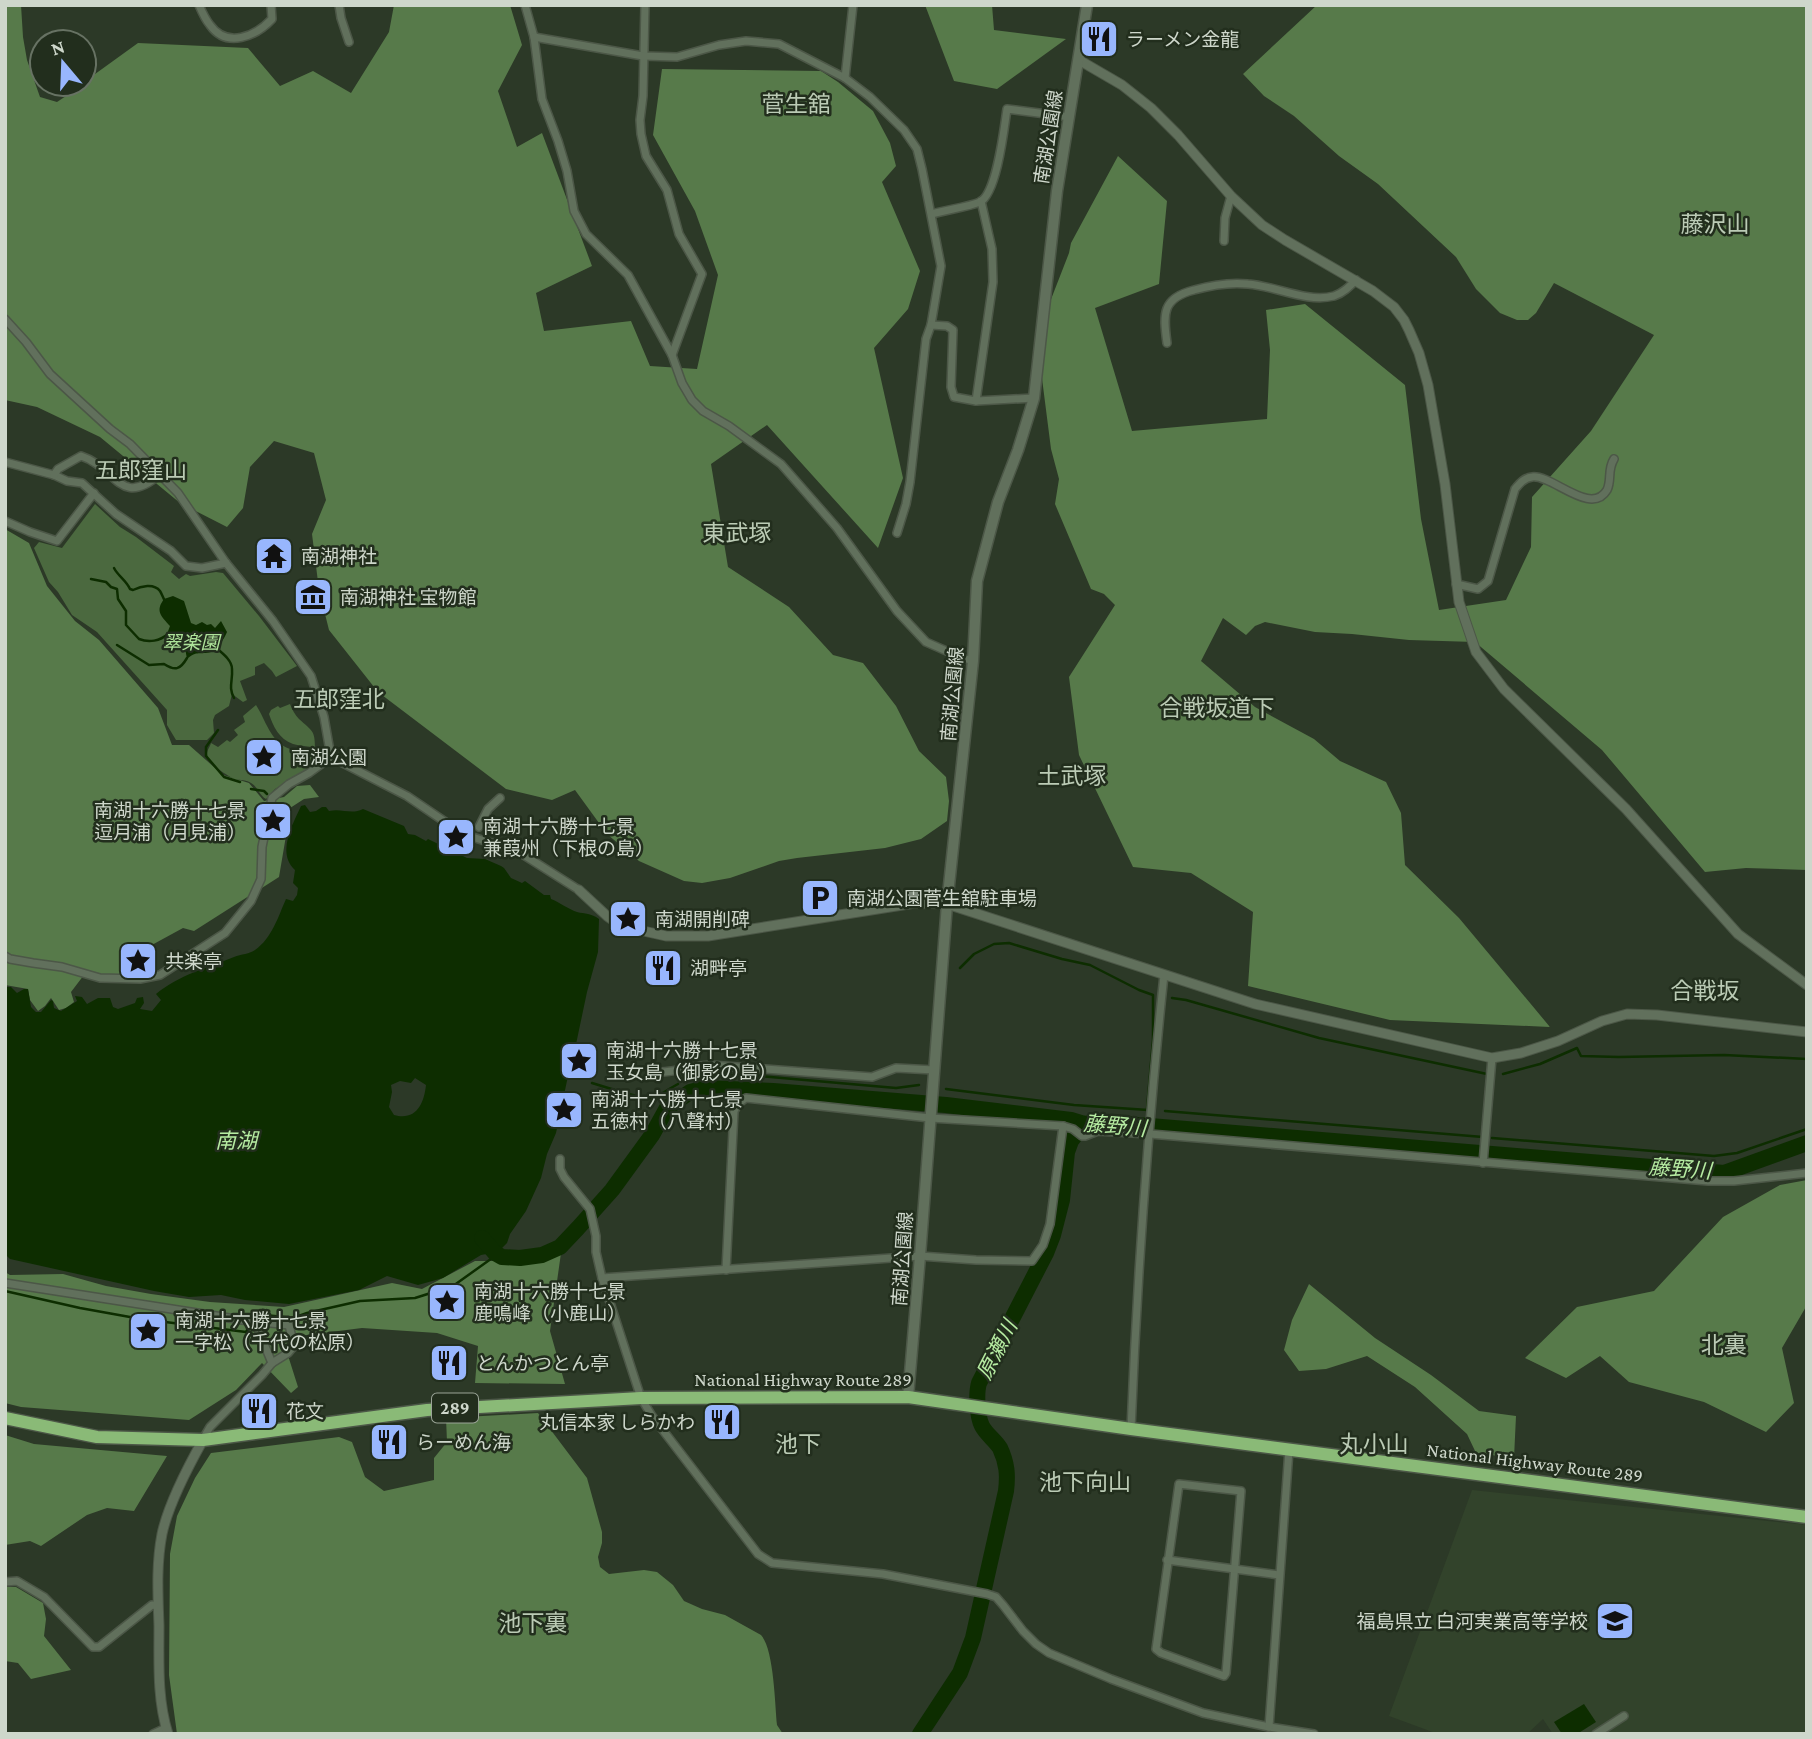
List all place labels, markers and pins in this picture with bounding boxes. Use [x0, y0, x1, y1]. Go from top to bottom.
restaurant icon: ラーメン金龍 [1078, 18, 1120, 60]
place label: ラーメン金龍 [1126, 29, 1239, 50]
temple icon: 南湖神社 [253, 535, 295, 577]
place label: 南湖神社 [301, 546, 377, 567]
museum icon: 南湖神社 宝物館 [292, 576, 334, 618]
place label: 南湖神社 宝物館 [340, 587, 477, 608]
place icon: 南湖公園 [243, 736, 285, 778]
place label: 南湖公園 [291, 747, 367, 768]
place label: 南湖十六勝十七景 逗月浦（月見浦） [94, 800, 246, 843]
place icon: 南湖十六勝十七景 逗月浦（月見浦） [252, 800, 294, 842]
place icon: 南湖十六勝十七景 兼葭州（下根の島） [435, 816, 477, 858]
place label: 南湖十六勝十七景 兼葭州（下根の島） [483, 816, 654, 859]
parking icon: 南湖公園菅生舘駐車場 [799, 877, 841, 919]
place label: 南湖公園菅生舘駐車場 [847, 888, 1037, 909]
place icon: 南湖開削碑 [607, 898, 649, 940]
place label: 南湖開削碑 [655, 909, 750, 930]
place icon: 共楽亭 [117, 940, 159, 982]
restaurant icon: 湖畔亭 [642, 947, 684, 989]
place label: 共楽亭 [165, 951, 222, 972]
place label: 湖畔亭 [690, 958, 747, 979]
place icon: 南湖十六勝十七景 玉女島（御影の島） [558, 1040, 600, 1082]
place label: 南湖十六勝十七景 玉女島（御影の島） [606, 1040, 777, 1083]
place icon: 南湖十六勝十七景 五徳村（八聲村） [543, 1089, 585, 1131]
place label: 南湖十六勝十七景 五徳村（八聲村） [591, 1089, 743, 1132]
place icon: 南湖十六勝十七景 鹿鳴峰（小鹿山） [426, 1281, 468, 1323]
place label: 南湖十六勝十七景 鹿鳴峰（小鹿山） [474, 1281, 626, 1324]
place icon: 南湖十六勝十七景 一字松（千代の松原） [127, 1310, 169, 1352]
place label: 南湖十六勝十七景 一字松（千代の松原） [175, 1310, 365, 1353]
restaurant icon: とんかつとん亭 [428, 1342, 470, 1384]
place label: とんかつとん亭 [476, 1353, 609, 1374]
restaurant icon: 花文 [238, 1390, 280, 1432]
place label: 花文 [286, 1401, 324, 1422]
restaurant icon: 丸信本家 しらかわ [701, 1401, 743, 1443]
place label: 丸信本家 しらかわ [539, 1412, 695, 1433]
restaurant icon: らーめん海 [368, 1421, 410, 1463]
place label: らーめん海 [416, 1432, 511, 1453]
school or university icon: 福島県立 白河実業高等学校 [1594, 1600, 1636, 1642]
place label: 福島県立 白河実業高等学校 [1356, 1611, 1588, 1632]

